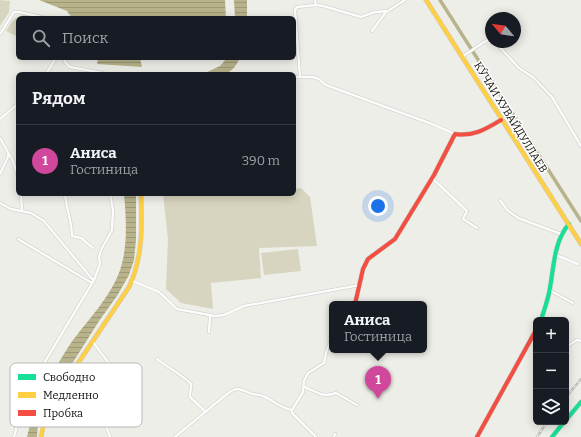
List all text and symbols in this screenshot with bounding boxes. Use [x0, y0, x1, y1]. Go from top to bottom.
north arrow [485, 12, 521, 48]
search box [16, 16, 296, 60]
icon: search [30, 27, 52, 49]
text: Поиск [62, 29, 108, 47]
street label: КӮЧАИ ХУВАЙДУЛЛАЕВ [471, 59, 550, 175]
text: Рядом [32, 88, 85, 109]
text: Аниса [70, 144, 117, 162]
text: 1 [42, 153, 48, 168]
text: 390 m [242, 153, 280, 168]
text: Гостиница [70, 162, 138, 177]
your location [368, 196, 388, 216]
popup [329, 301, 427, 353]
text: Аниса [344, 311, 391, 329]
map controls [533, 317, 569, 425]
button: + [533, 317, 569, 353]
text: Гостиница [344, 329, 412, 344]
button: − [533, 353, 569, 389]
legend [10, 363, 142, 427]
pin: 1 [365, 366, 391, 399]
text: Свободно [43, 371, 95, 384]
text: Медленно [43, 389, 99, 402]
button: layers [533, 389, 569, 425]
text: Пробка [43, 407, 83, 420]

